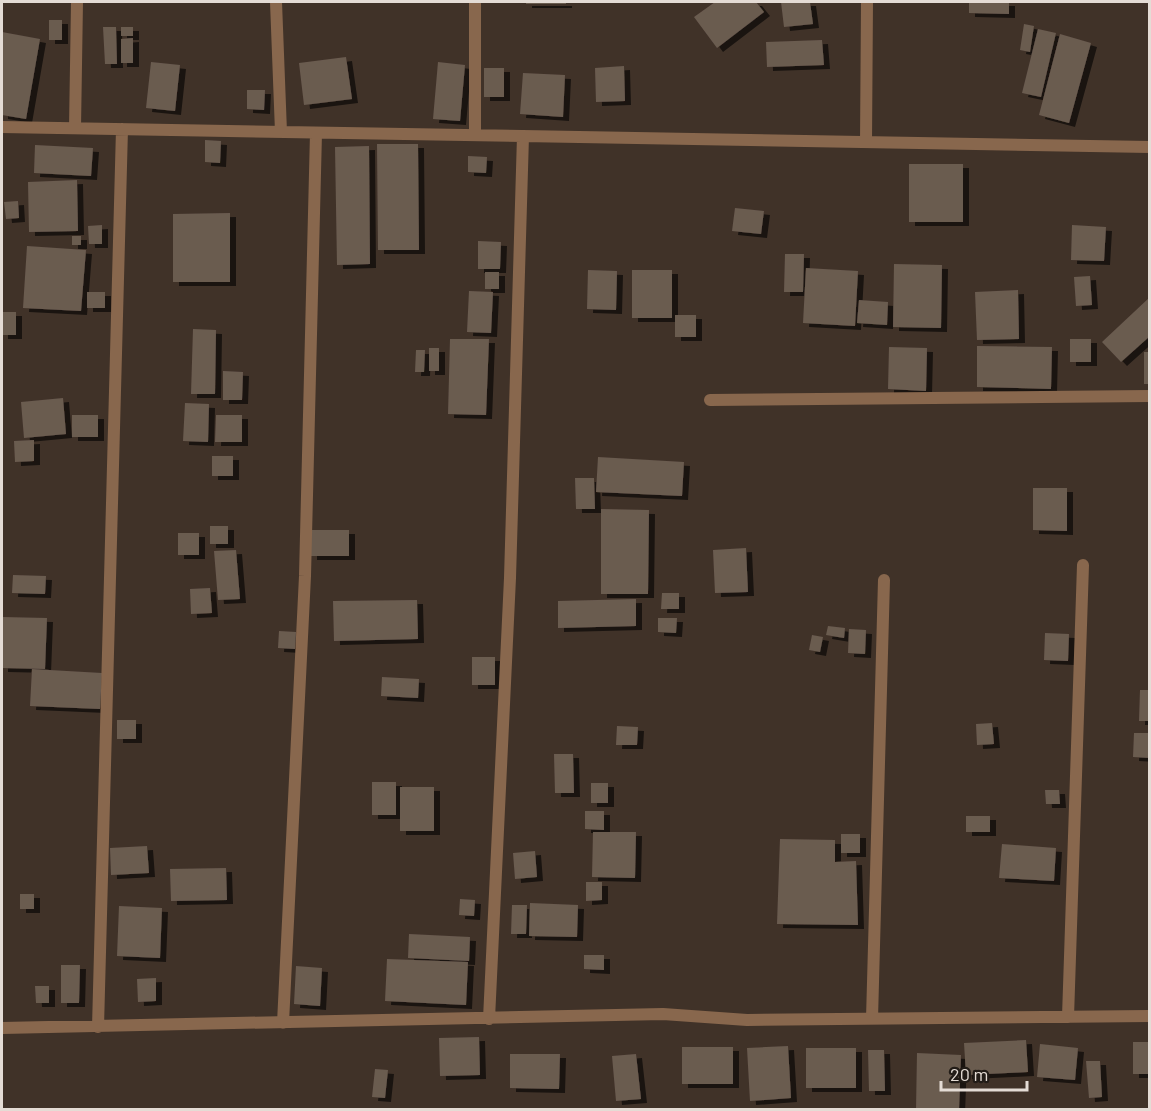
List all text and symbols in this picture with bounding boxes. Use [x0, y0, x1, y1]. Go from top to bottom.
scale bar [941, 1054, 1026, 1092]
text: 20 m [950, 1063, 988, 1085]

